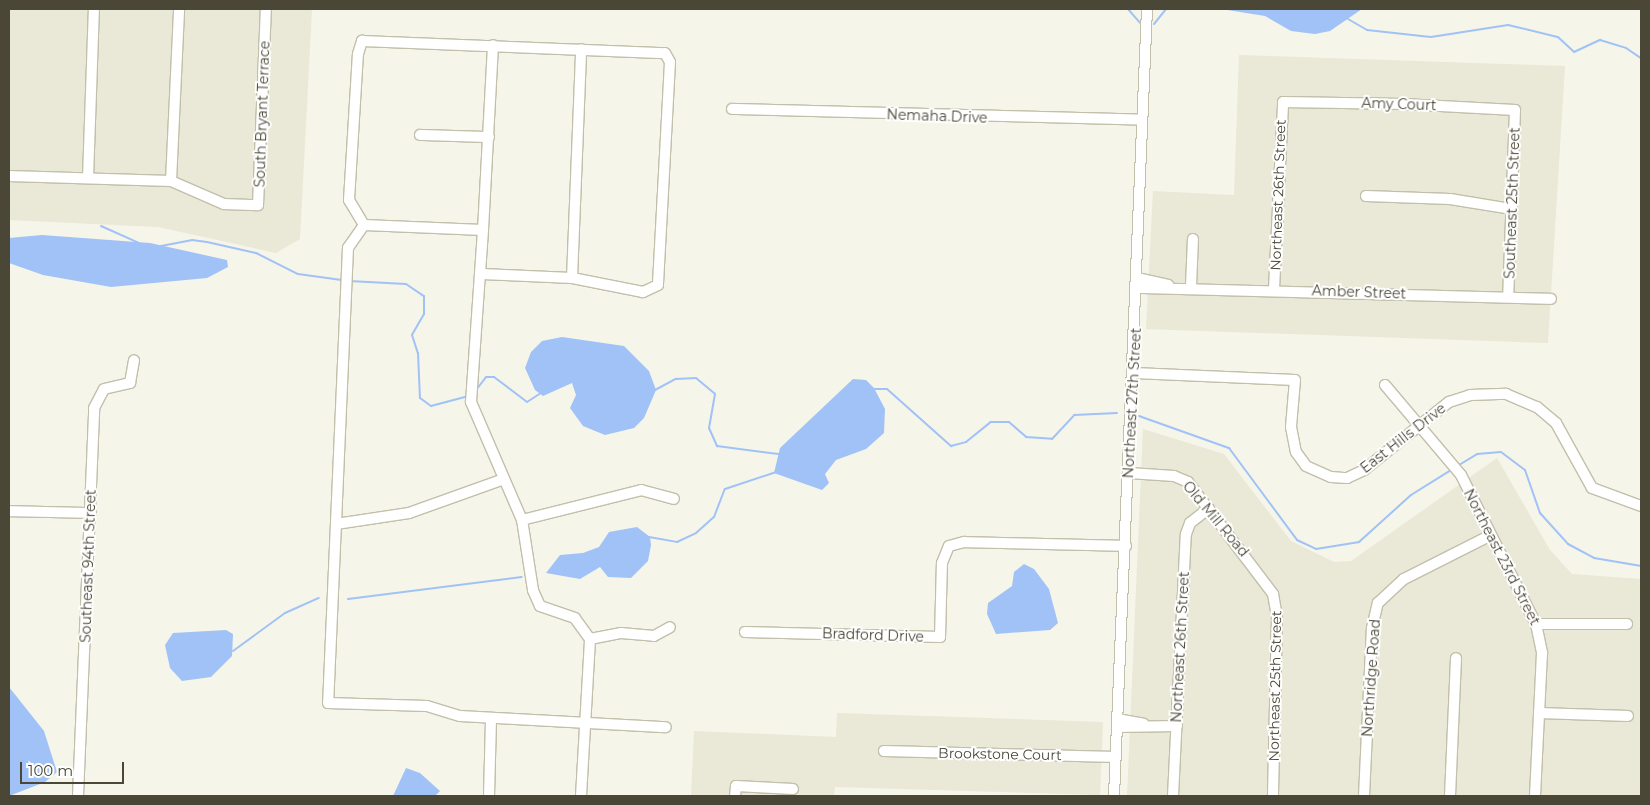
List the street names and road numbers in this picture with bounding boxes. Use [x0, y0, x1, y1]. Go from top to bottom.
street label: South Bryant Terrace [251, 40, 273, 188]
street label: Amy Court [1361, 94, 1437, 114]
street label: Nemaha Drive [886, 106, 988, 126]
street label: Northeast 26th Street [1267, 119, 1289, 271]
street label: Southeast 25th Street [1501, 127, 1523, 279]
street label: Amber Street [1312, 282, 1406, 302]
street label: Northeast 27th Street [1120, 327, 1144, 479]
street label: East Hills Drive [1357, 400, 1449, 476]
street label: Old Mill Road [1179, 478, 1253, 560]
street label: Northeast 23rd Street [1460, 486, 1544, 628]
street label: Southeast 94th Street [77, 489, 99, 643]
street label: Northeast 26th Street [1168, 571, 1192, 723]
street label: Northeast 25th Street [1265, 610, 1285, 762]
street label: Northridge Road [1358, 618, 1384, 738]
street label: Bradford Drive [822, 625, 924, 645]
street label: Brookstone Court [938, 745, 1062, 763]

